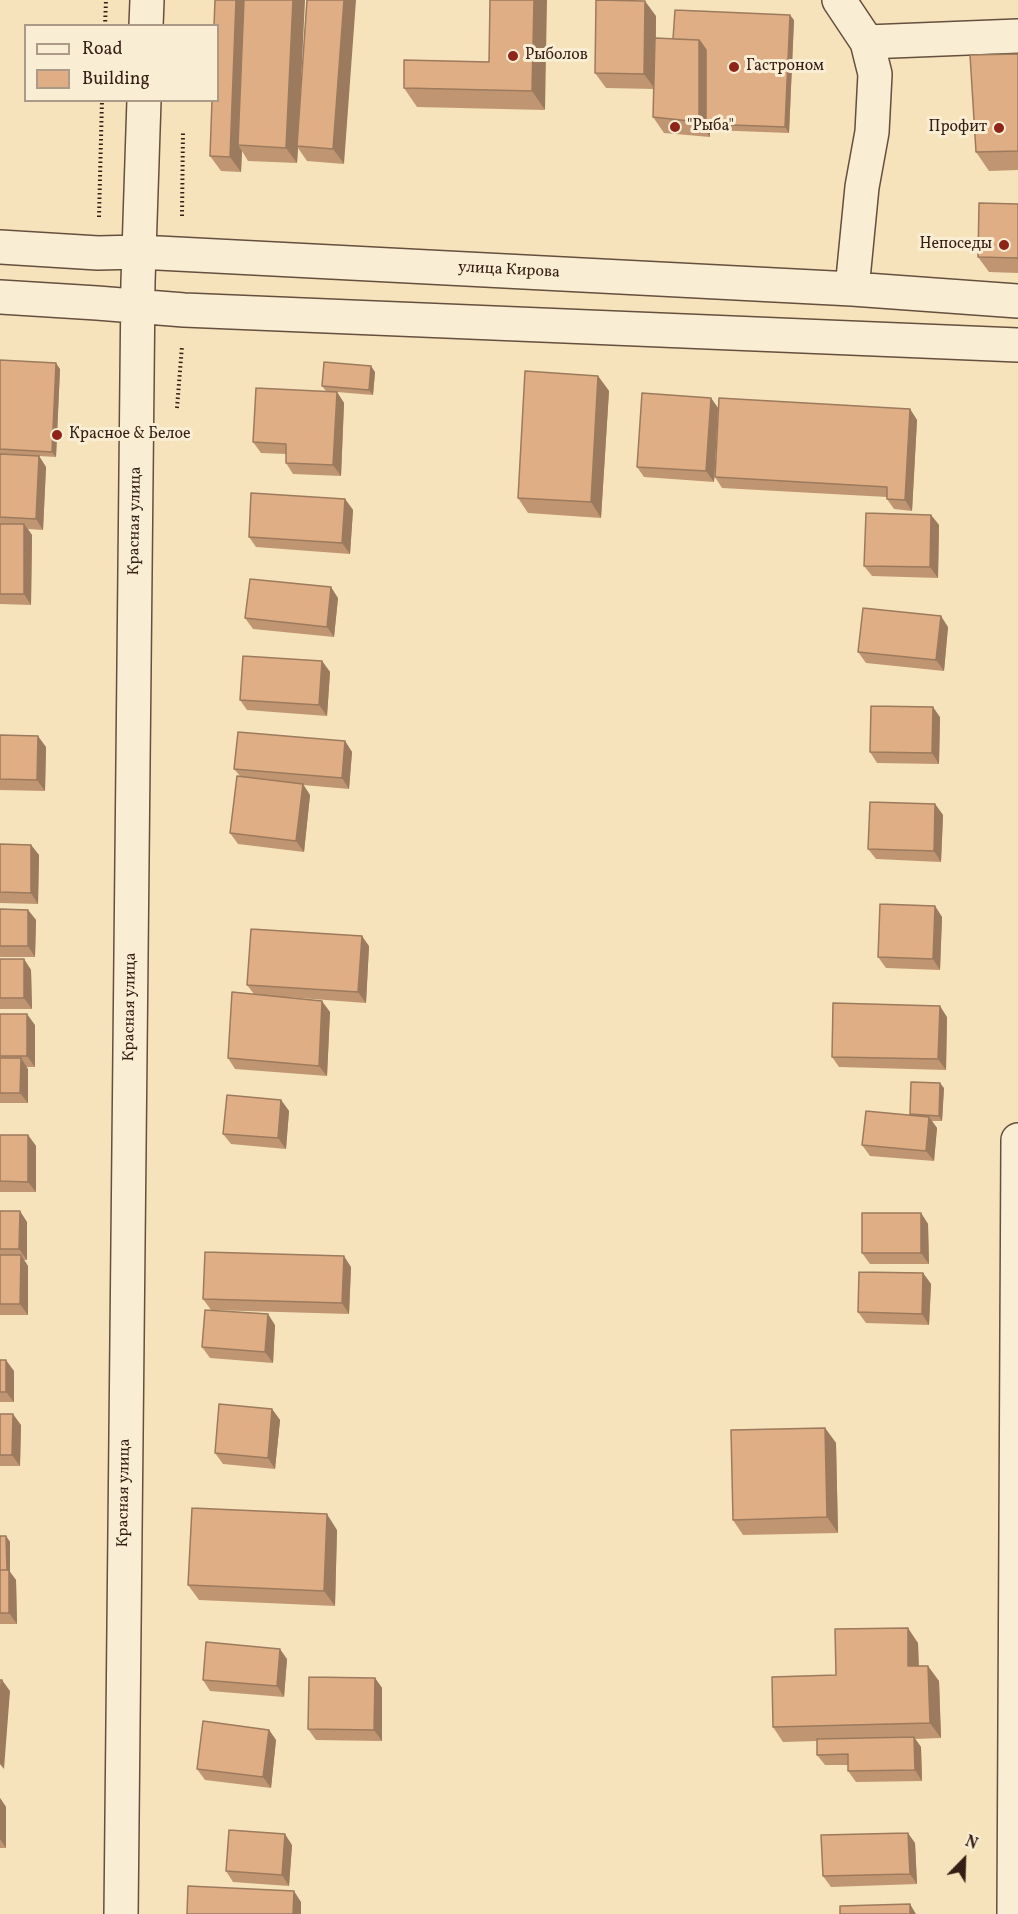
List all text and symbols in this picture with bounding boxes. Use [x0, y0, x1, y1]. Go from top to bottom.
legend [24, 24, 219, 102]
text: Road [82, 37, 123, 62]
place label: Рыболов [525, 46, 588, 66]
marker: Рыболов [506, 49, 520, 63]
place label: Гастроном [746, 57, 824, 77]
marker: Гастроном [727, 60, 741, 74]
text: Building [82, 67, 150, 92]
place label: "Рыба" [687, 117, 734, 137]
place label: Профит [929, 118, 987, 138]
marker: "Рыба" [668, 120, 682, 134]
marker: Профит [992, 121, 1006, 135]
place label: Непоседы [919, 235, 992, 255]
marker: Непоседы [997, 238, 1011, 252]
street label: улица Кирова [458, 259, 560, 283]
place label: Красное & Белое [69, 425, 191, 445]
marker: Красное & Белое [50, 428, 64, 442]
street label: Красная улица [125, 466, 147, 576]
street label: Красная улица [120, 952, 142, 1062]
street label: Красная улица [114, 1438, 136, 1548]
north arrow [934, 1830, 994, 1890]
text: N [961, 1831, 981, 1856]

